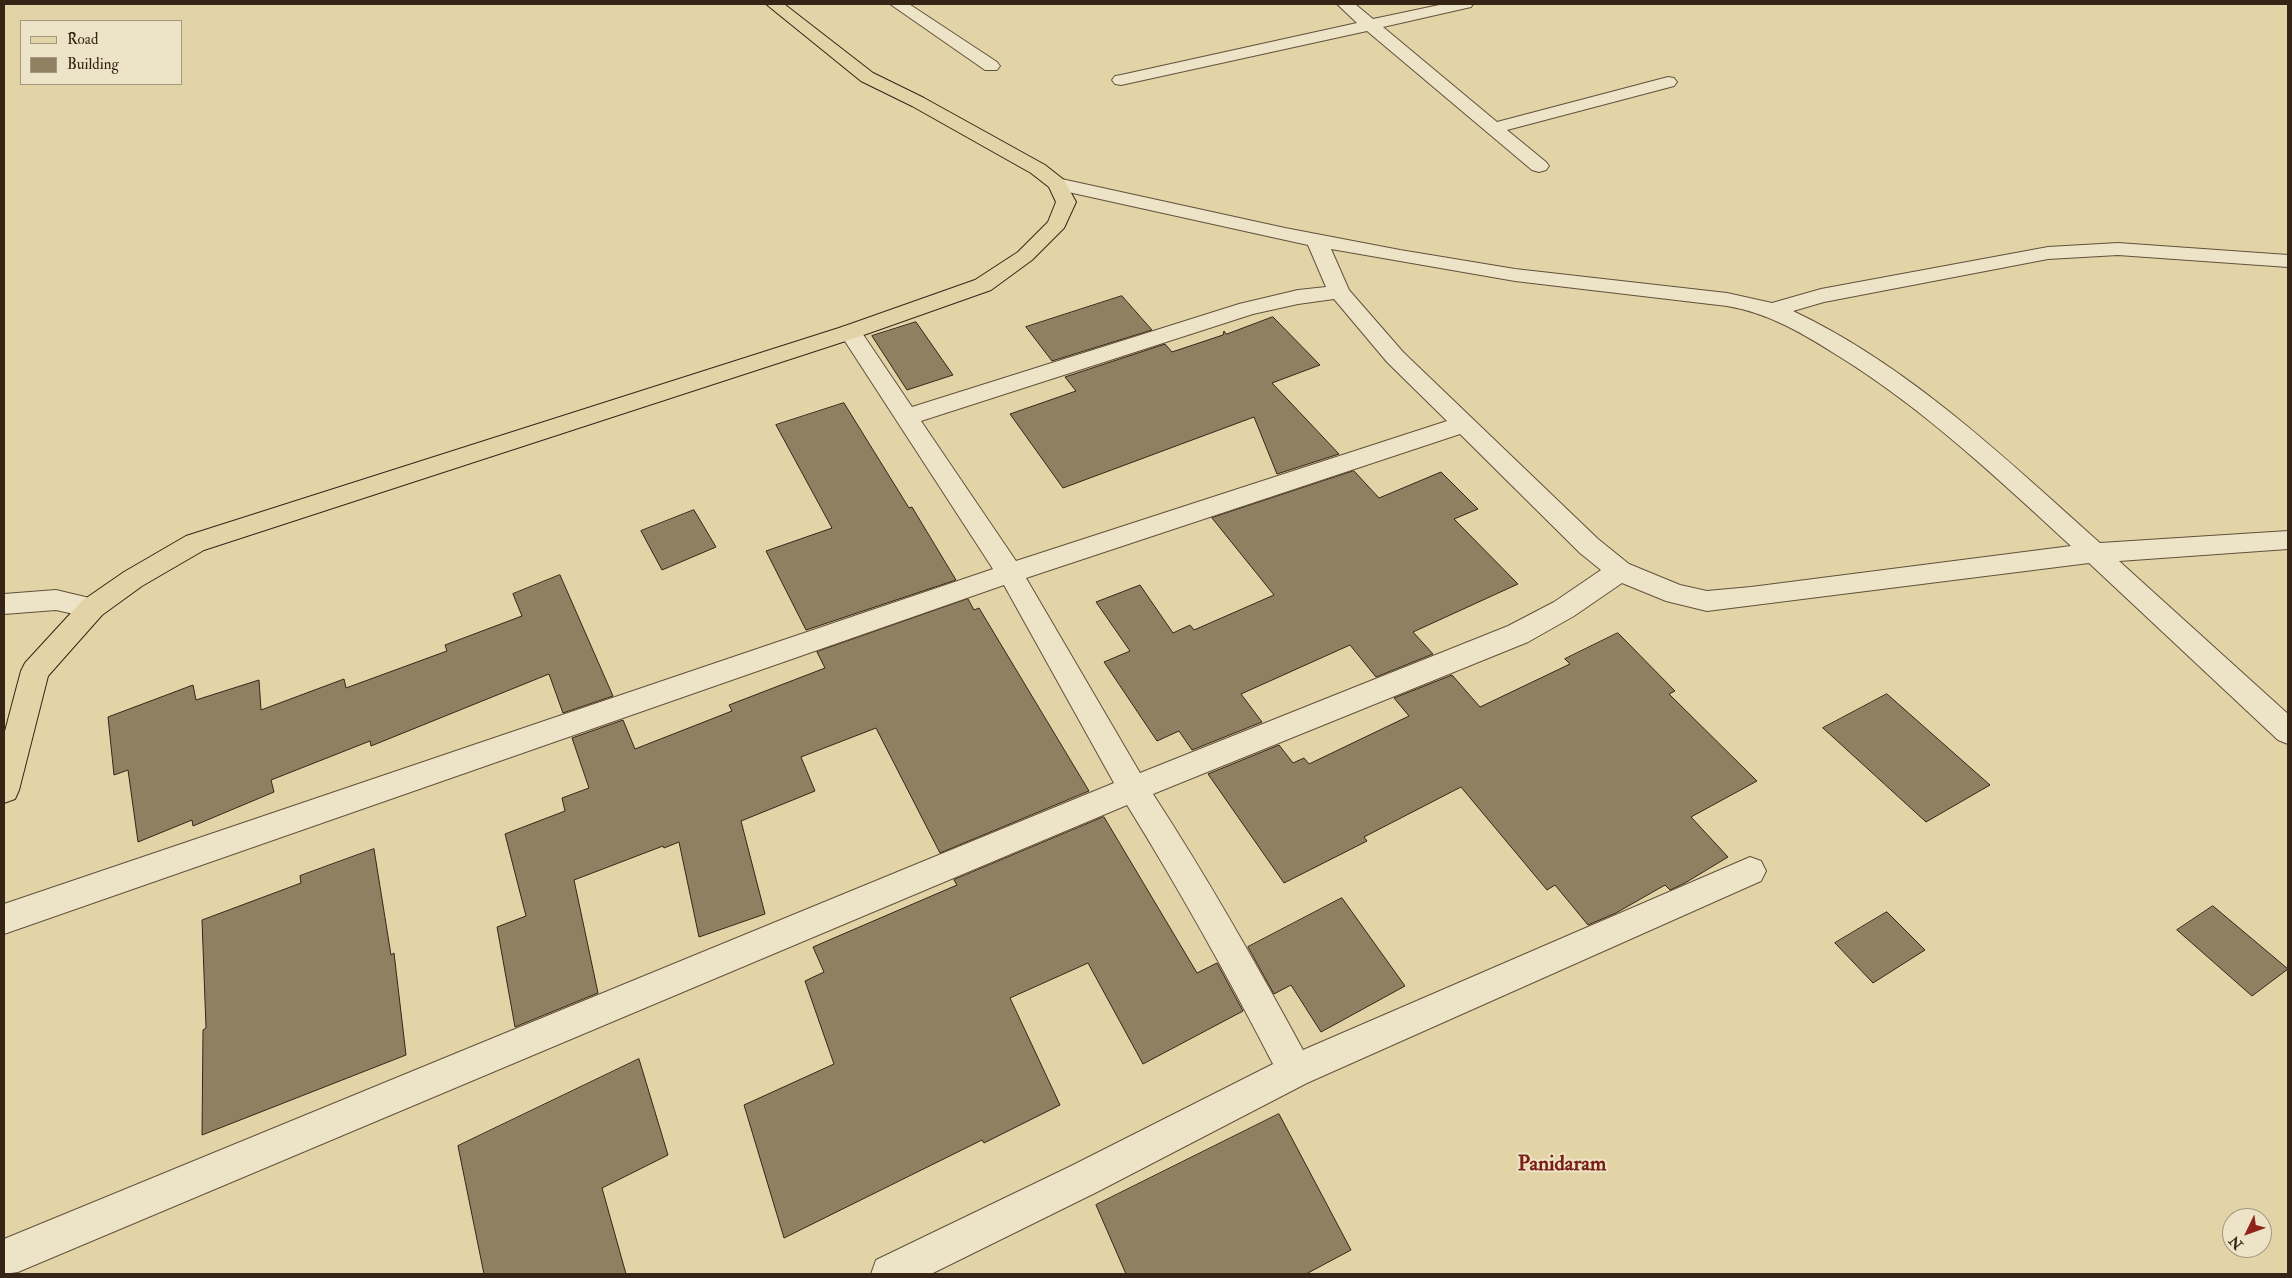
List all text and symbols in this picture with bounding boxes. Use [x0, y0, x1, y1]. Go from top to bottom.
legend [20, 20, 182, 85]
text: Road [67, 30, 98, 49]
text: Building [67, 55, 119, 74]
district label: Panidaram [1518, 1152, 1606, 1178]
north arrow [2222, 1208, 2272, 1258]
text: N [2226, 1232, 2247, 1253]

